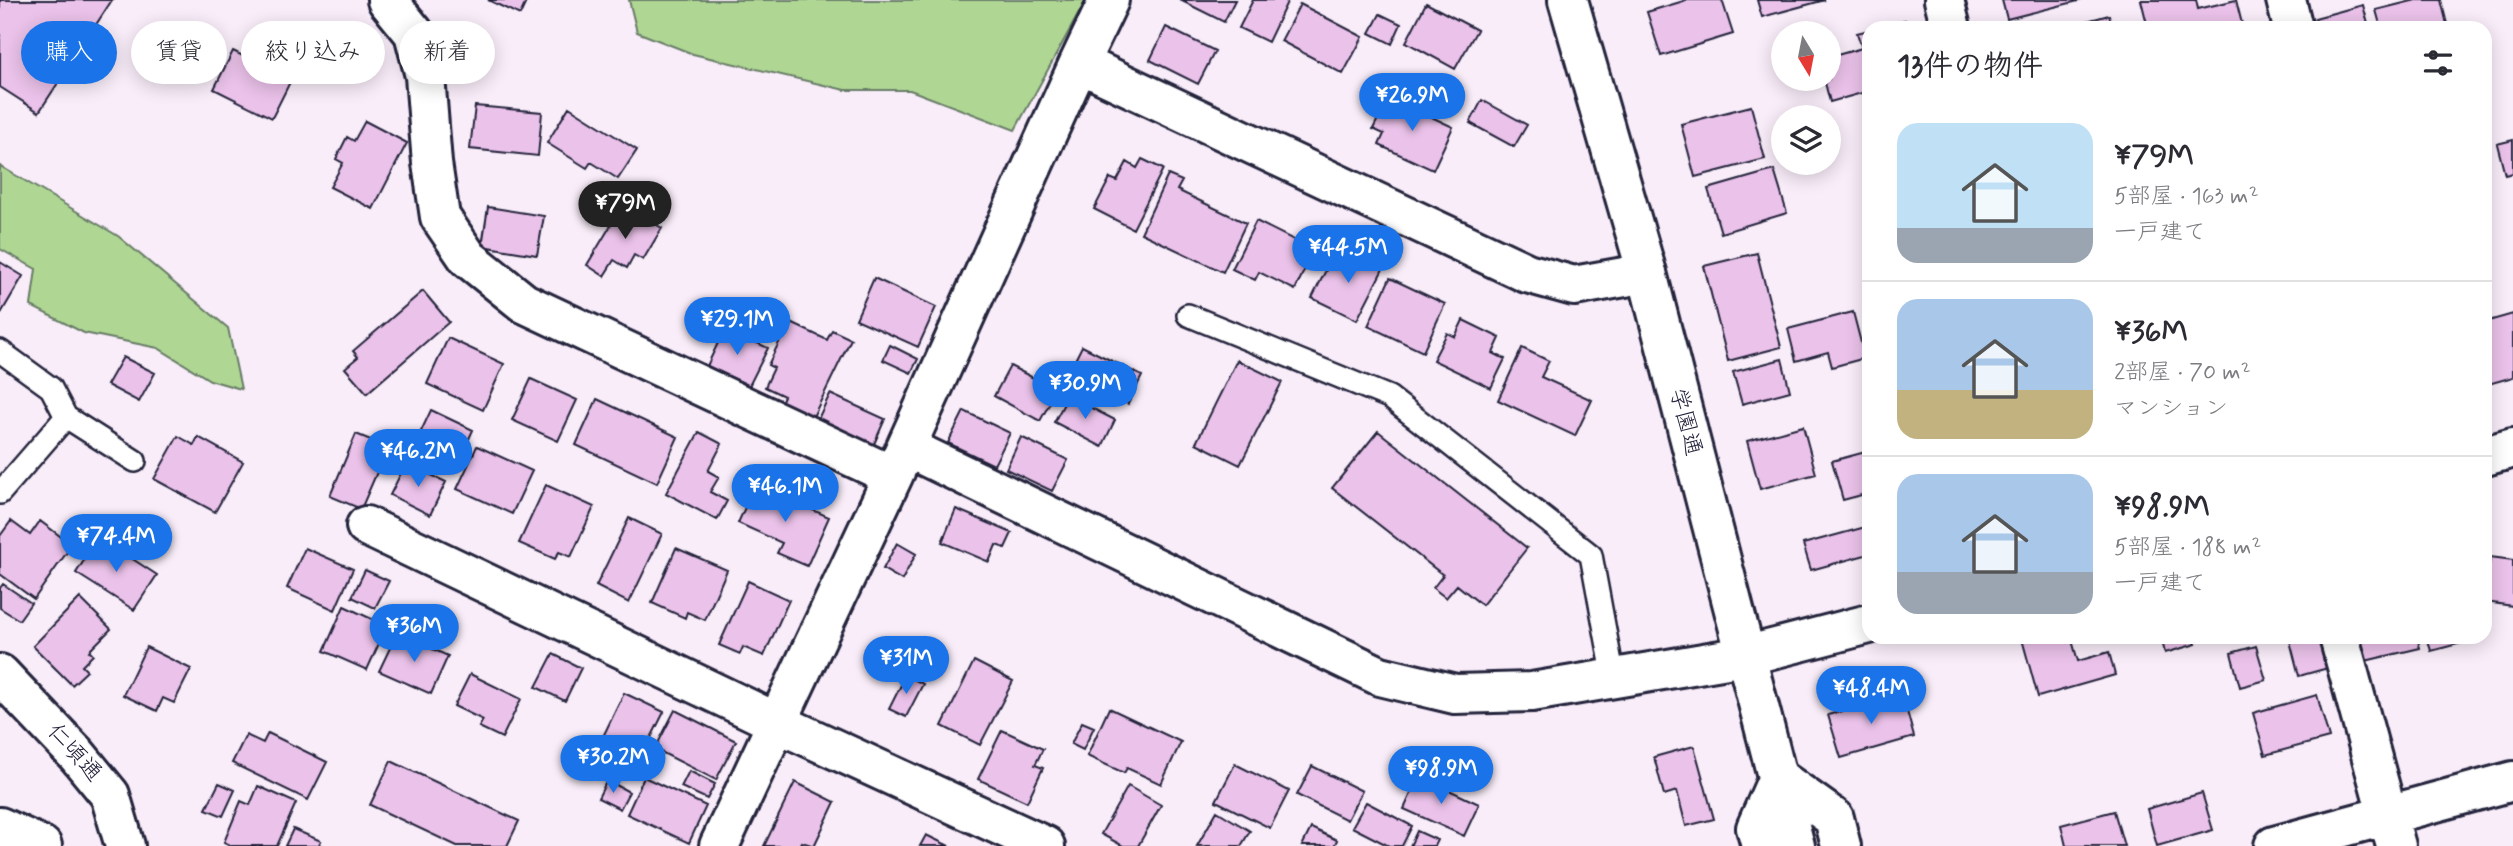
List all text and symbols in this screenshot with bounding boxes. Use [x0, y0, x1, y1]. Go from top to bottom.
chip: 購入 [21, 21, 117, 84]
chip: 賃貸 [131, 21, 227, 84]
chip: 絞り込み [241, 21, 385, 84]
chip: 新着 [399, 21, 495, 84]
north arrow [1771, 21, 1841, 91]
map controls [1771, 21, 1841, 175]
icon: filters [2419, 44, 2457, 82]
text: 13件の物件 [1897, 47, 2043, 86]
pin: ¥26.9M [1355, 74, 1469, 133]
text: ¥26.9M [1375, 81, 1449, 111]
button: layers [1771, 105, 1841, 175]
text: ¥79M [2114, 137, 2194, 176]
icon: home [1953, 151, 2037, 235]
pin: ¥79M [584, 182, 666, 241]
text: 5部屋 · 163 m² [2114, 182, 2259, 212]
text: ¥79M [594, 189, 656, 219]
text: 一戸建て [2114, 218, 2206, 248]
pin: ¥44.5M [1291, 226, 1405, 285]
text: ¥44.5M [1308, 233, 1388, 263]
pin: ¥29.1M [680, 298, 794, 357]
text: ¥29.1M [700, 305, 774, 335]
text: ¥36M [2114, 313, 2188, 352]
icon: home [1953, 327, 2037, 411]
text: 2部屋 · 70 m² [2114, 358, 2251, 388]
pin: ¥30.9M [1028, 362, 1142, 421]
text: ¥30.9M [1048, 369, 1122, 399]
street label: 学園通 [1662, 385, 1708, 459]
text: マンション [2114, 394, 2228, 424]
pin: ¥46.2M [361, 430, 475, 489]
text: ¥46.2M [380, 437, 456, 467]
pin: ¥46.1M [728, 464, 842, 524]
text: ¥46.1M [748, 472, 822, 502]
text: ¥98.9M [2114, 488, 2210, 527]
icon: home [1953, 502, 2037, 586]
pin: ¥74.4M [59, 514, 173, 574]
text: ¥74.4M [76, 522, 156, 552]
text: 5部屋 · 188 m² [2114, 533, 2262, 563]
text: 一戸建て [2114, 569, 2206, 599]
pin: ¥36M [373, 604, 455, 664]
text: ¥36M [386, 612, 442, 642]
pin: ¥31M [865, 636, 947, 696]
text: ¥31M [879, 644, 933, 674]
pin: ¥48.4M [1814, 666, 1928, 726]
text: ¥48.4M [1832, 674, 1910, 704]
street label: 仁頃通 [40, 717, 108, 789]
pin: ¥30.2M [556, 736, 670, 795]
text: ¥30.2M [576, 743, 650, 773]
pin: ¥98.9M [1384, 746, 1498, 806]
text: ¥98.9M [1404, 754, 1478, 784]

